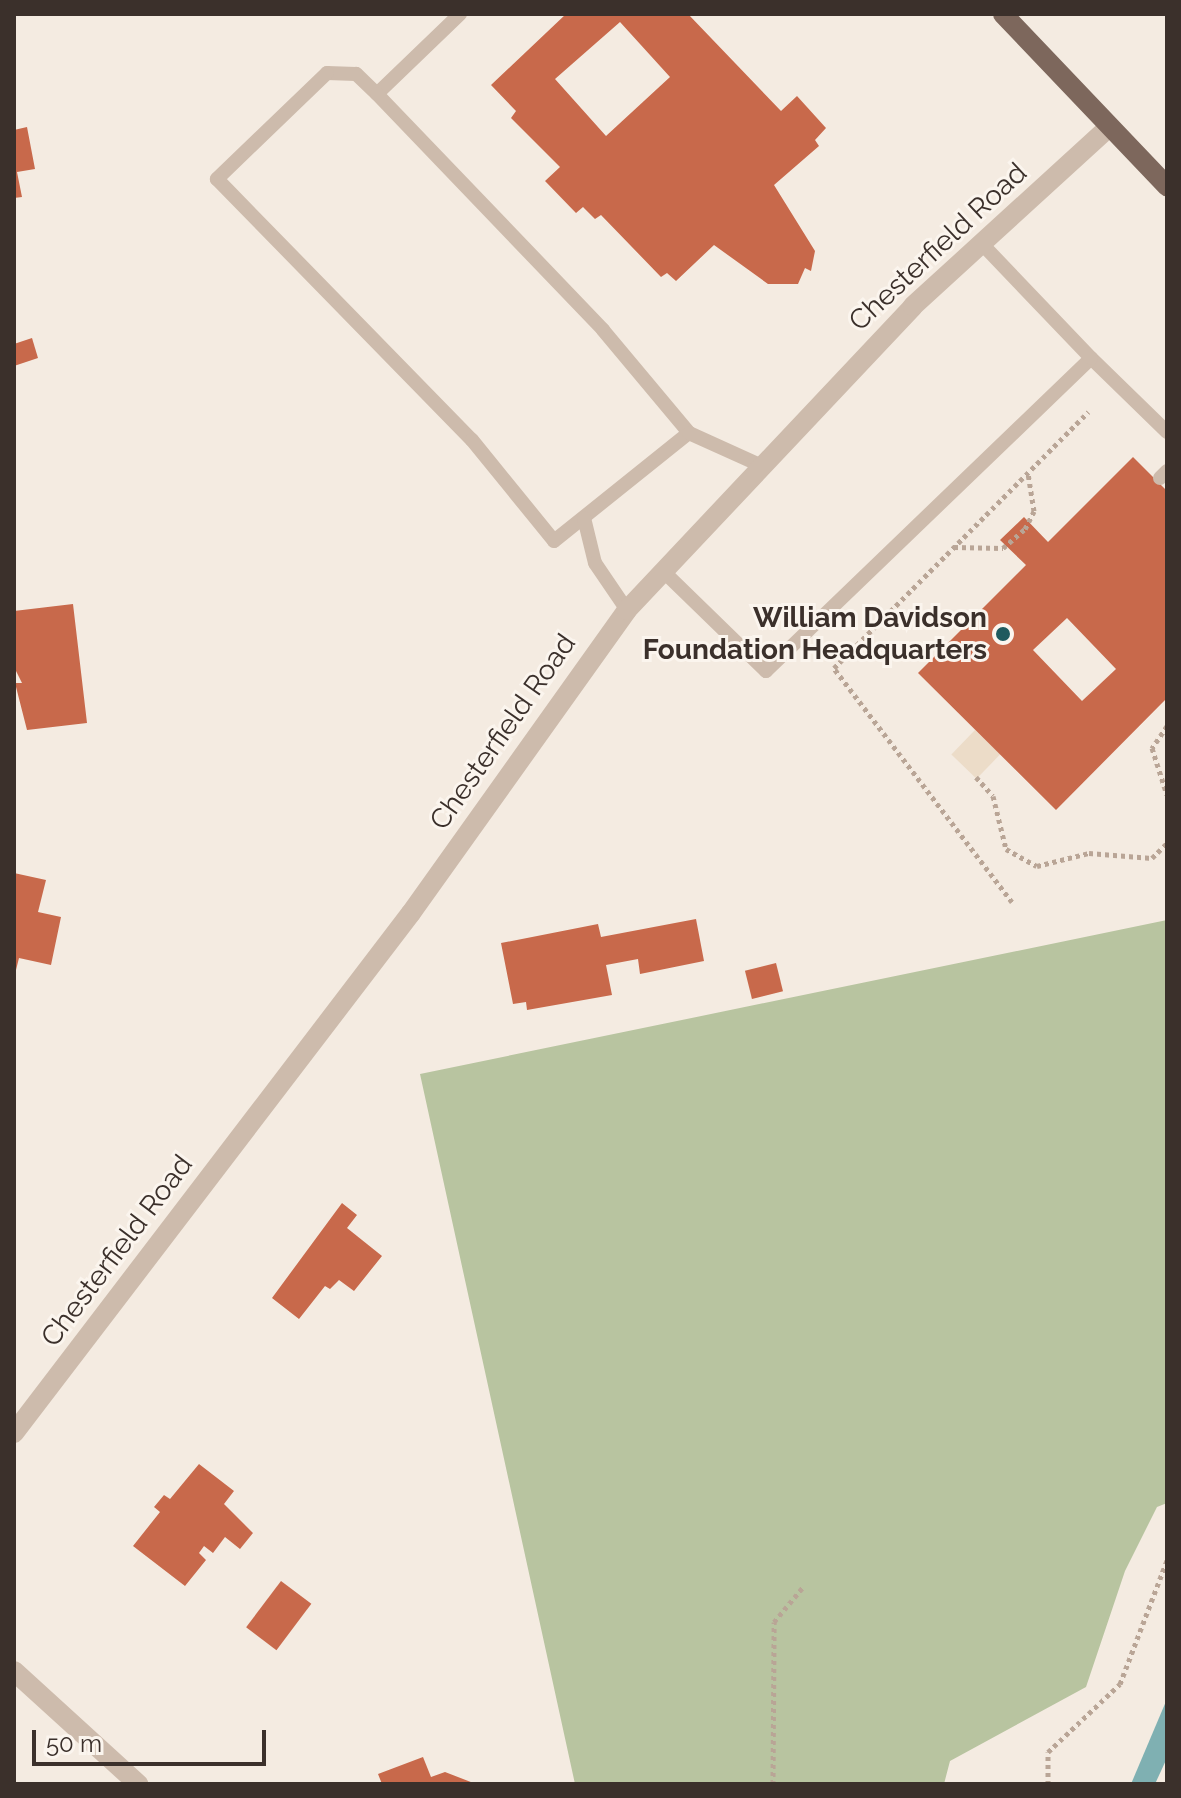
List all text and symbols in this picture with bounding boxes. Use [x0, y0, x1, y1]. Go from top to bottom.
street label: Chesterfield Road [842, 156, 1034, 338]
place label: William Davidson Foundation Headquarters [643, 601, 987, 667]
marker: William Davidson Foundation Headquarters [994, 625, 1012, 643]
street label: Chesterfield Road [423, 628, 583, 836]
street label: Chesterfield Road [34, 1149, 200, 1353]
scale bar [36, 1714, 270, 1764]
text: 50 m [46, 1729, 102, 1758]

